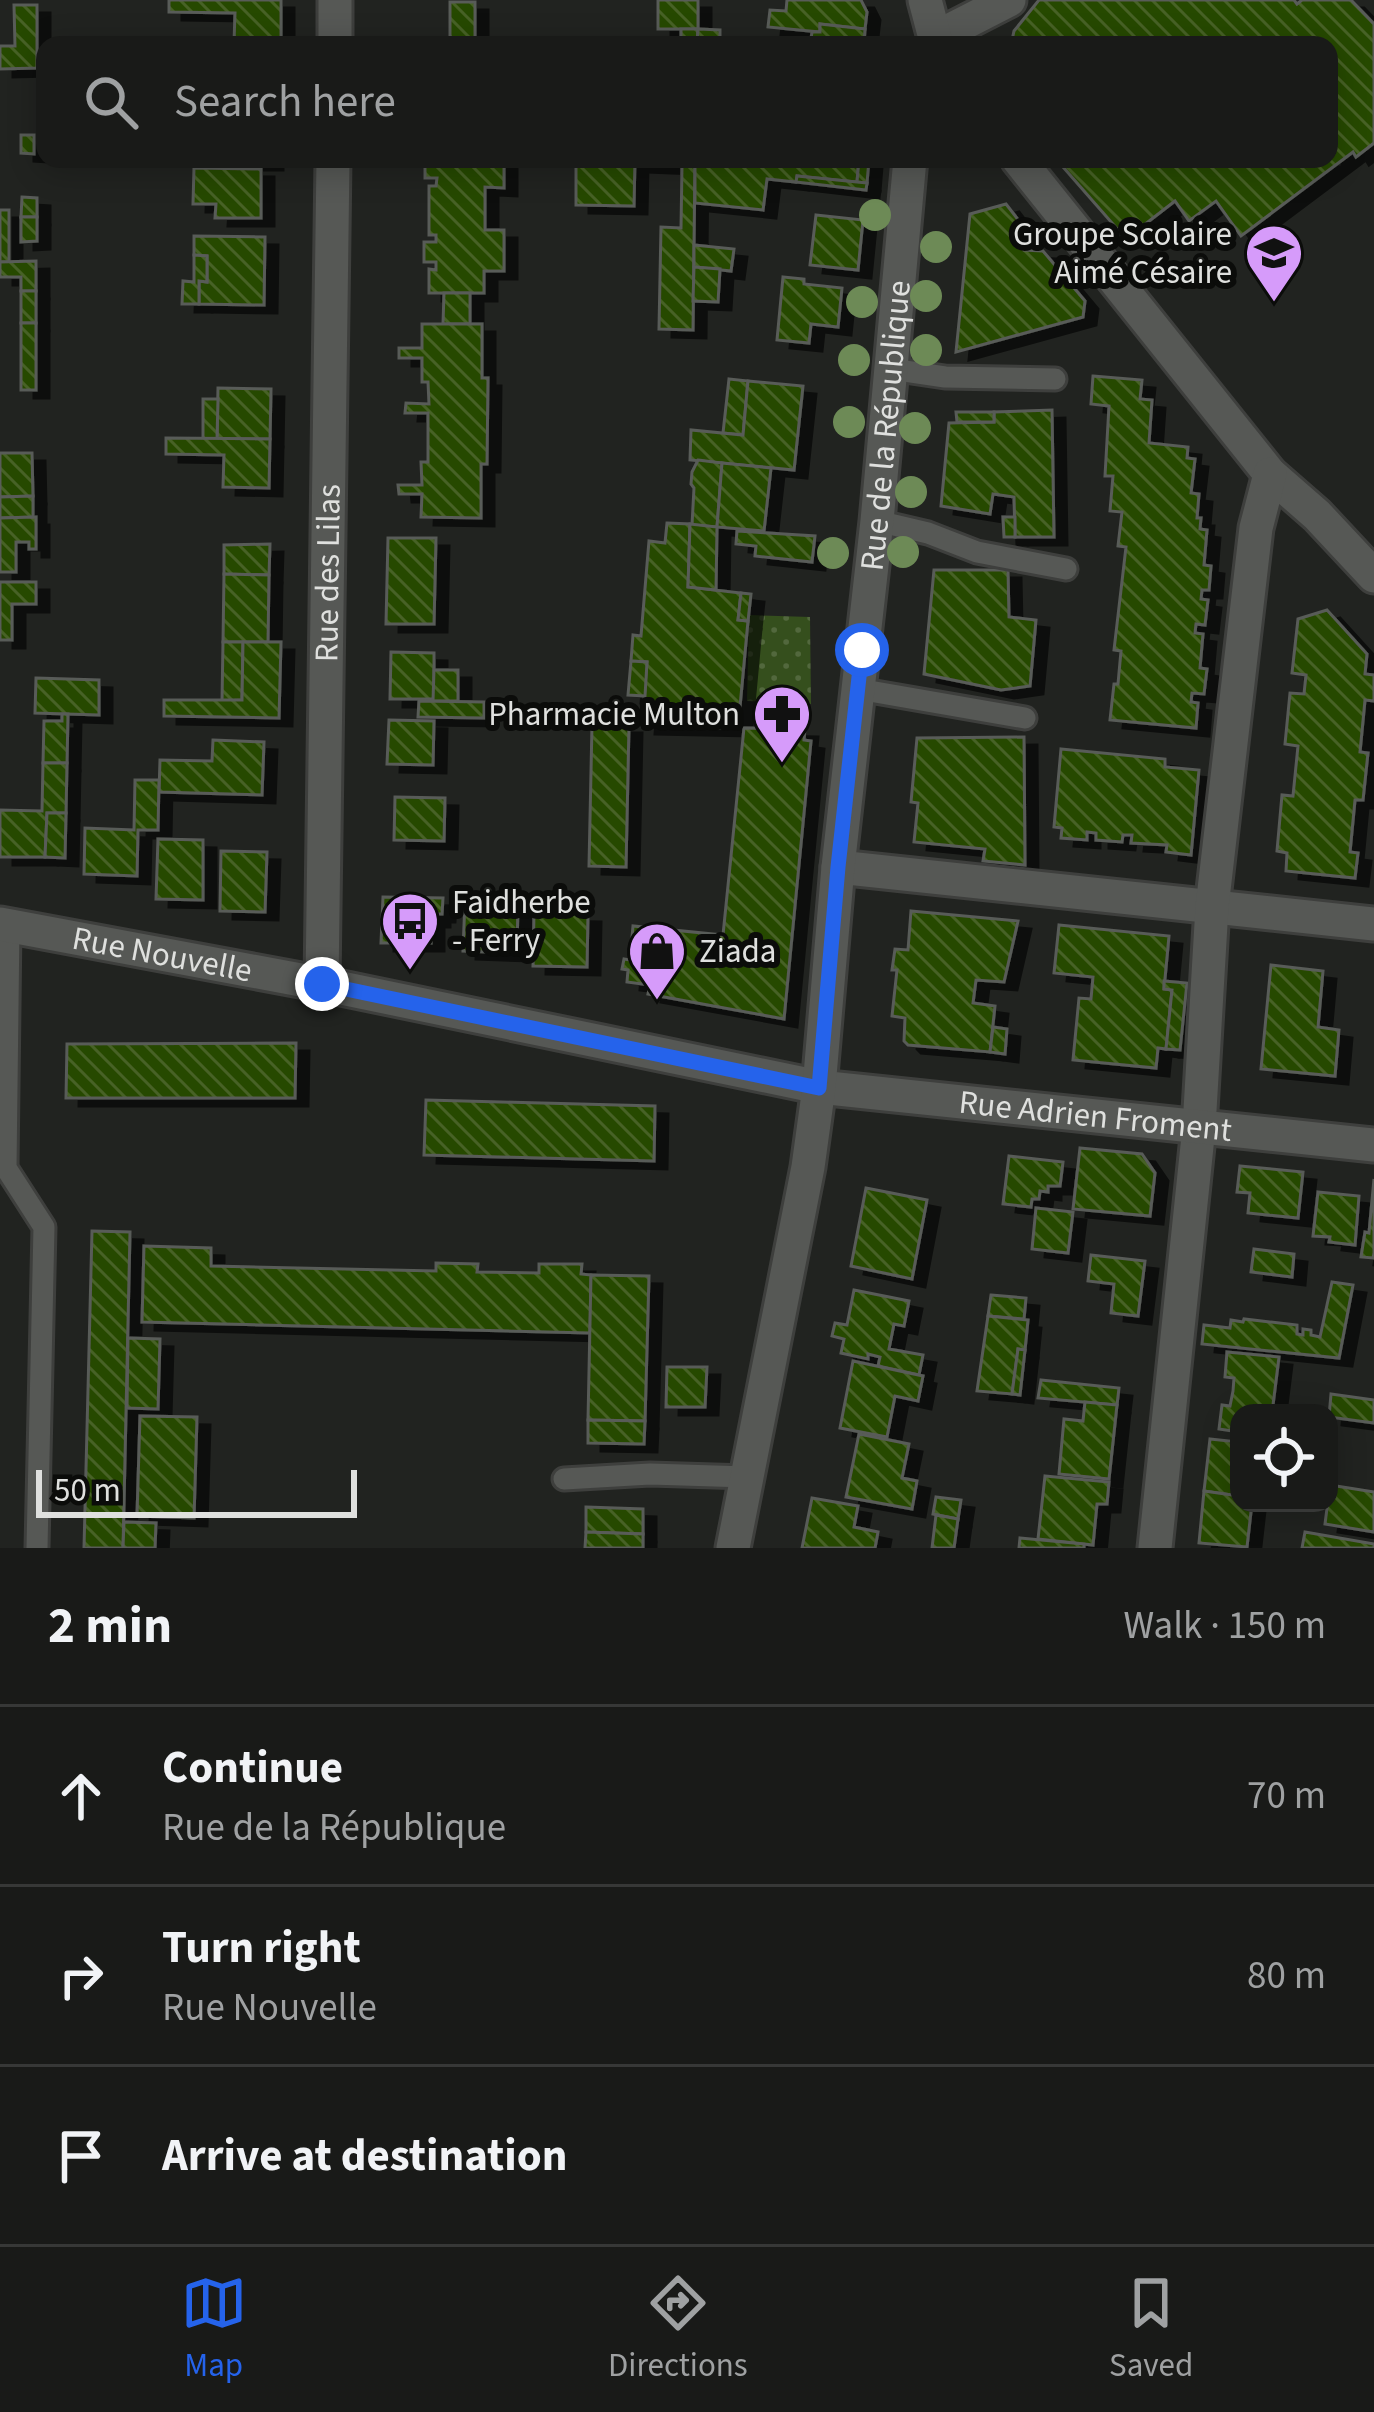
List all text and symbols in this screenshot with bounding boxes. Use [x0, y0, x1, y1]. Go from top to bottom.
search box [36, 36, 1338, 168]
icon: search [78, 69, 144, 135]
text: Search here [174, 70, 396, 134]
place label: Groupe Scolaire Aimé Césaire [1013, 211, 1232, 296]
school or university icon: Groupe Scolaire Aimé Césaire [1243, 222, 1305, 304]
street label: Rue de la République [848, 278, 922, 573]
street label: Rue des Lilas [303, 484, 352, 662]
route start [835, 623, 889, 677]
pharmacy icon: Pharmacie Multon [751, 683, 813, 765]
place label: Pharmacie Multon [488, 691, 740, 738]
place label: Faidherbe - Ferry [452, 879, 591, 964]
bus stop icon: Faidherbe - Ferry [379, 890, 441, 972]
street label: Rue Nouvelle [69, 914, 256, 994]
shop icon: Ziada [626, 920, 688, 1002]
place label: Ziada [699, 928, 776, 975]
route end [295, 957, 349, 1011]
street label: Rue Adrien Froment [957, 1078, 1234, 1154]
map controls [1230, 1404, 1338, 1512]
button: locate [1230, 1404, 1338, 1512]
scale bar [36, 1464, 357, 1517]
text: 50 m [54, 1467, 121, 1514]
text: 2 min [48, 1590, 172, 1662]
text: Walk · 150 m [1123, 1598, 1326, 1654]
text: Continue [162, 1736, 343, 1800]
icon: ahead [48, 1763, 114, 1829]
text: 70 m [1247, 1768, 1326, 1824]
text: Rue de la République [162, 1800, 506, 1856]
text: Turn right [162, 1916, 361, 1980]
icon: right [48, 1943, 114, 2009]
text: 80 m [1247, 1948, 1326, 2004]
text: Rue Nouvelle [162, 1980, 377, 2036]
icon: arrive [48, 2123, 114, 2189]
text: Arrive at destination [162, 2124, 567, 2188]
tab: Map [181, 2270, 247, 2389]
tab: Directions [608, 2270, 748, 2389]
tab: Saved [1109, 2270, 1193, 2389]

